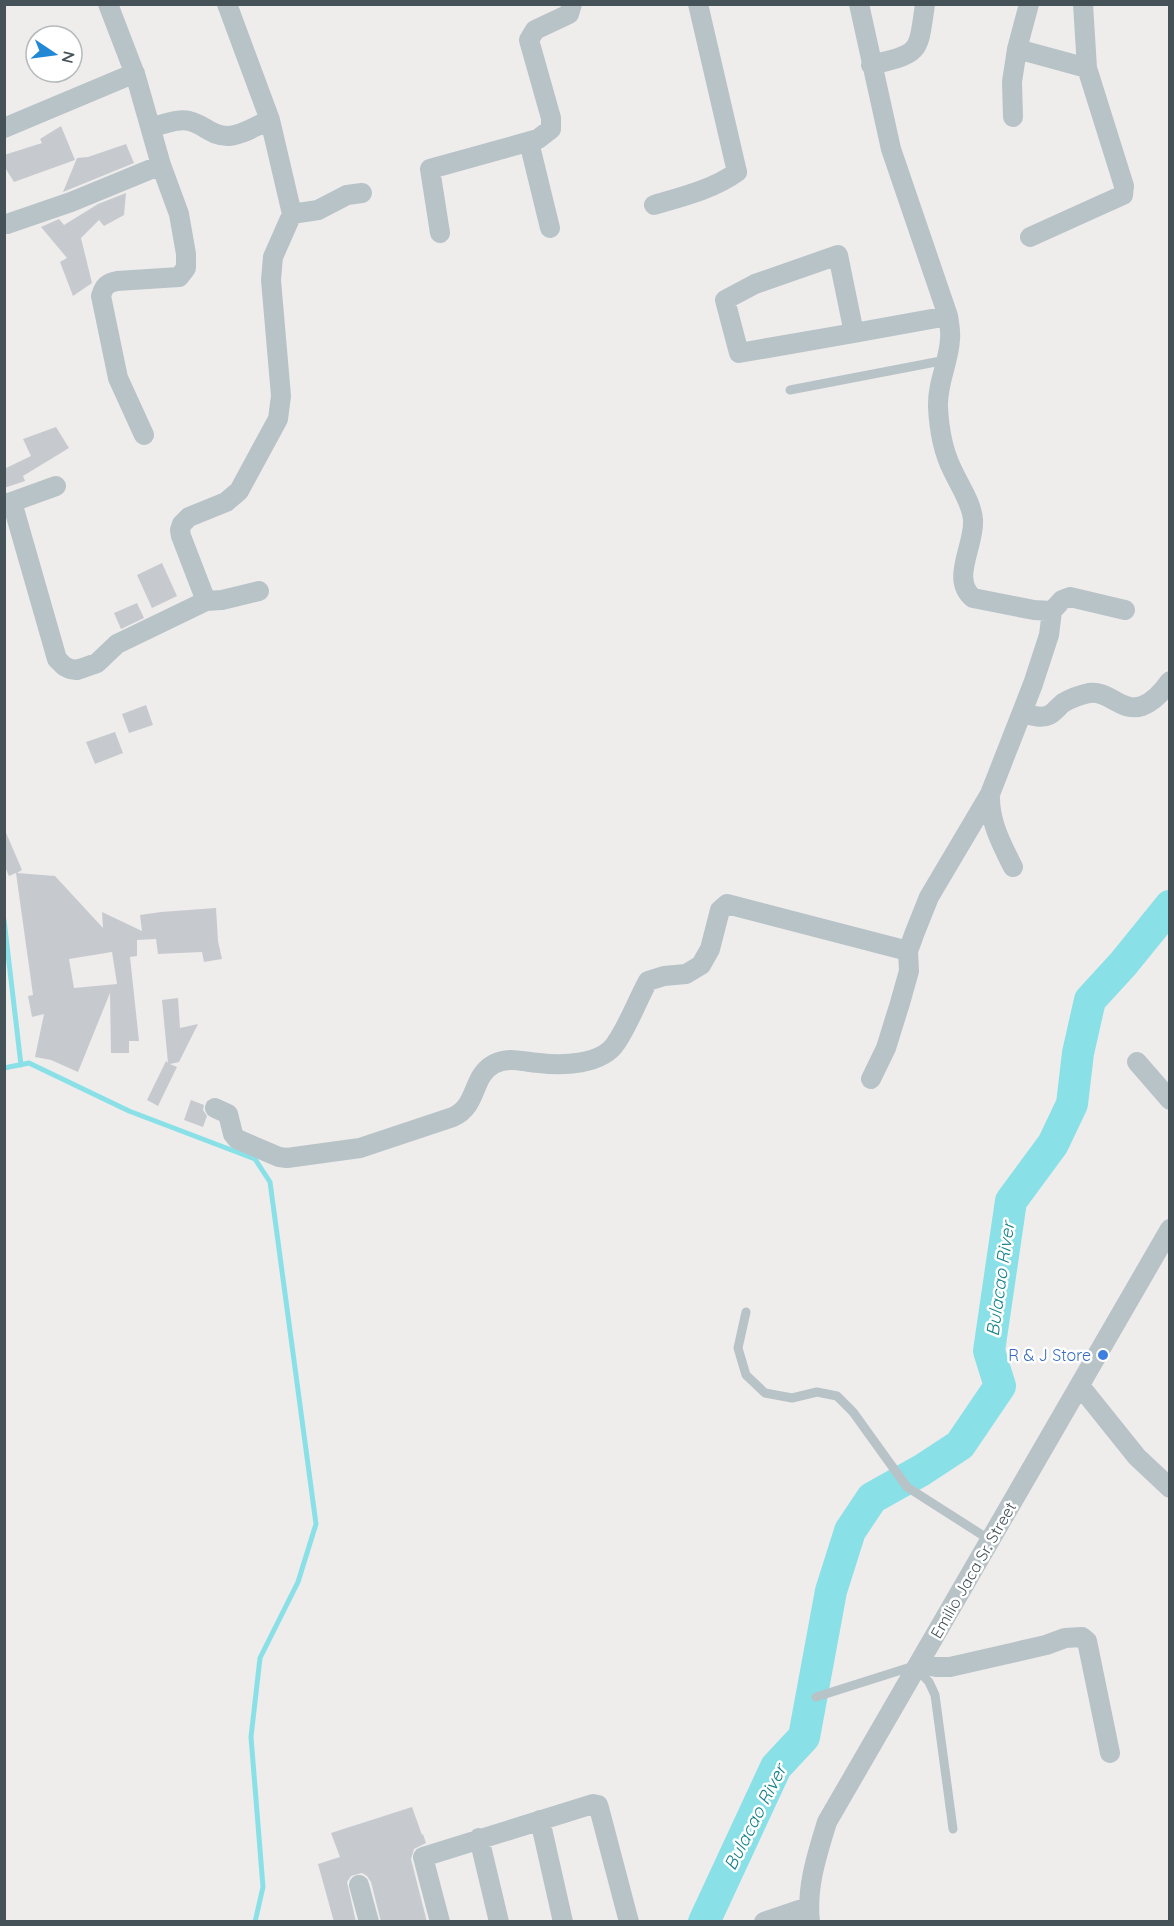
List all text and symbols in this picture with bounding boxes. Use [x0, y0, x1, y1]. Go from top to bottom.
north arrow [24, 24, 84, 84]
text: N [58, 49, 80, 65]
water label: Bulacao River [981, 1218, 1020, 1338]
place label: R & J Store [1008, 1345, 1091, 1365]
marker: R & J Store [1096, 1348, 1110, 1362]
street label: Emilio Jaca Sr. Street [926, 1498, 1020, 1642]
water label: Bulacao River [719, 1758, 792, 1874]

